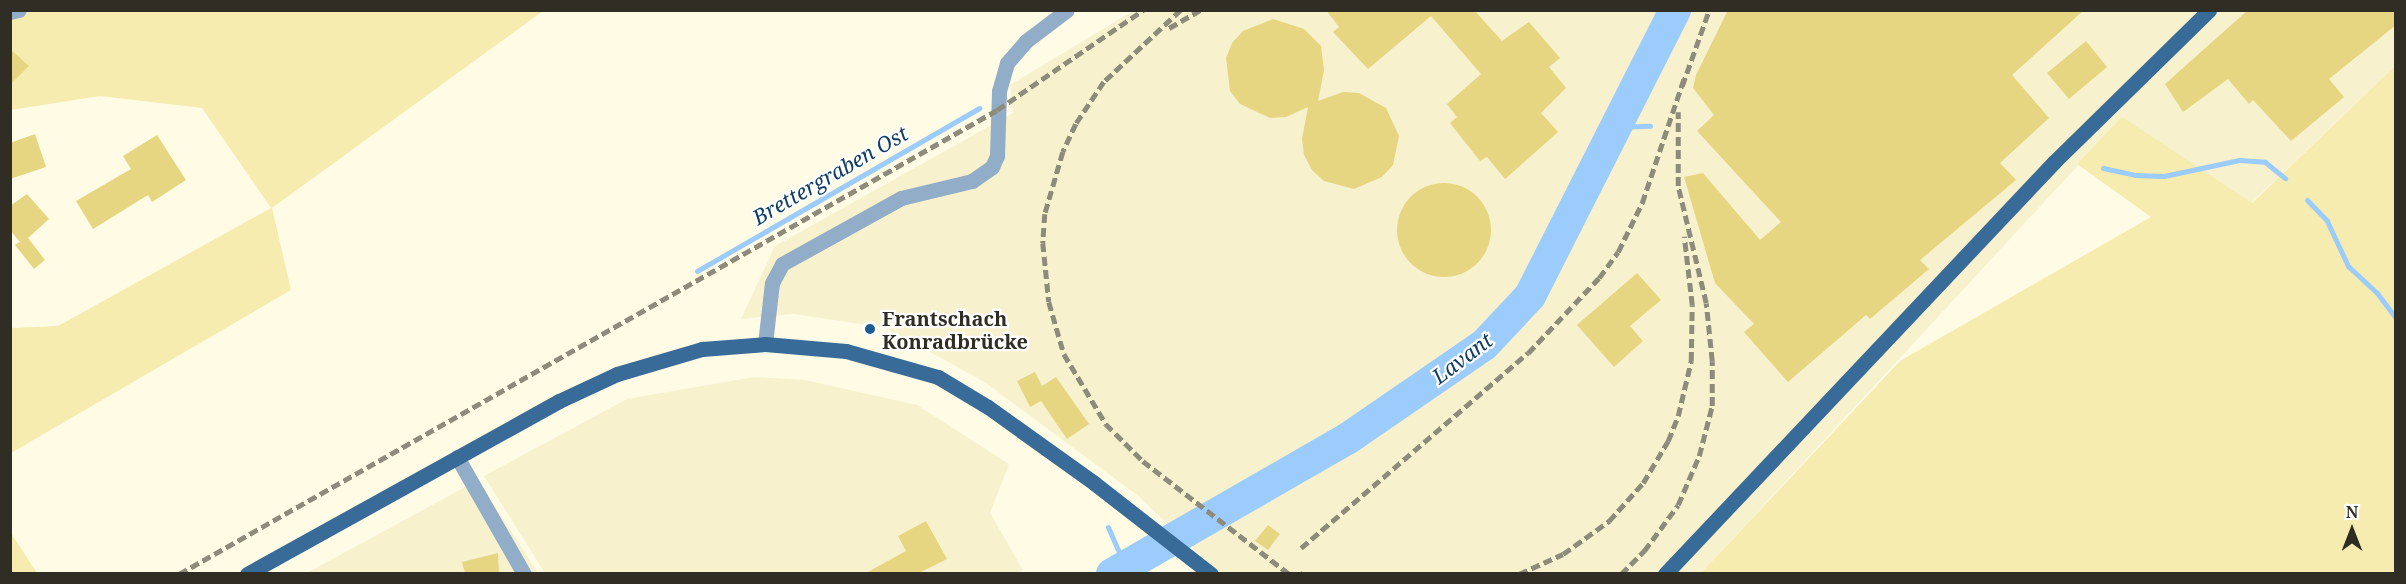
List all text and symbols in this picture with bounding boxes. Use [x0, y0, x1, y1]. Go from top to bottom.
water label: Brettergraben Ost [748, 120, 912, 230]
place label: Frantschach Konradbrücke [882, 306, 1028, 353]
marker: Frantschach Konradbrücke [863, 322, 877, 336]
water label: Lavant [1427, 327, 1497, 389]
north arrow [2322, 500, 2382, 560]
text: N [2346, 501, 2358, 523]

